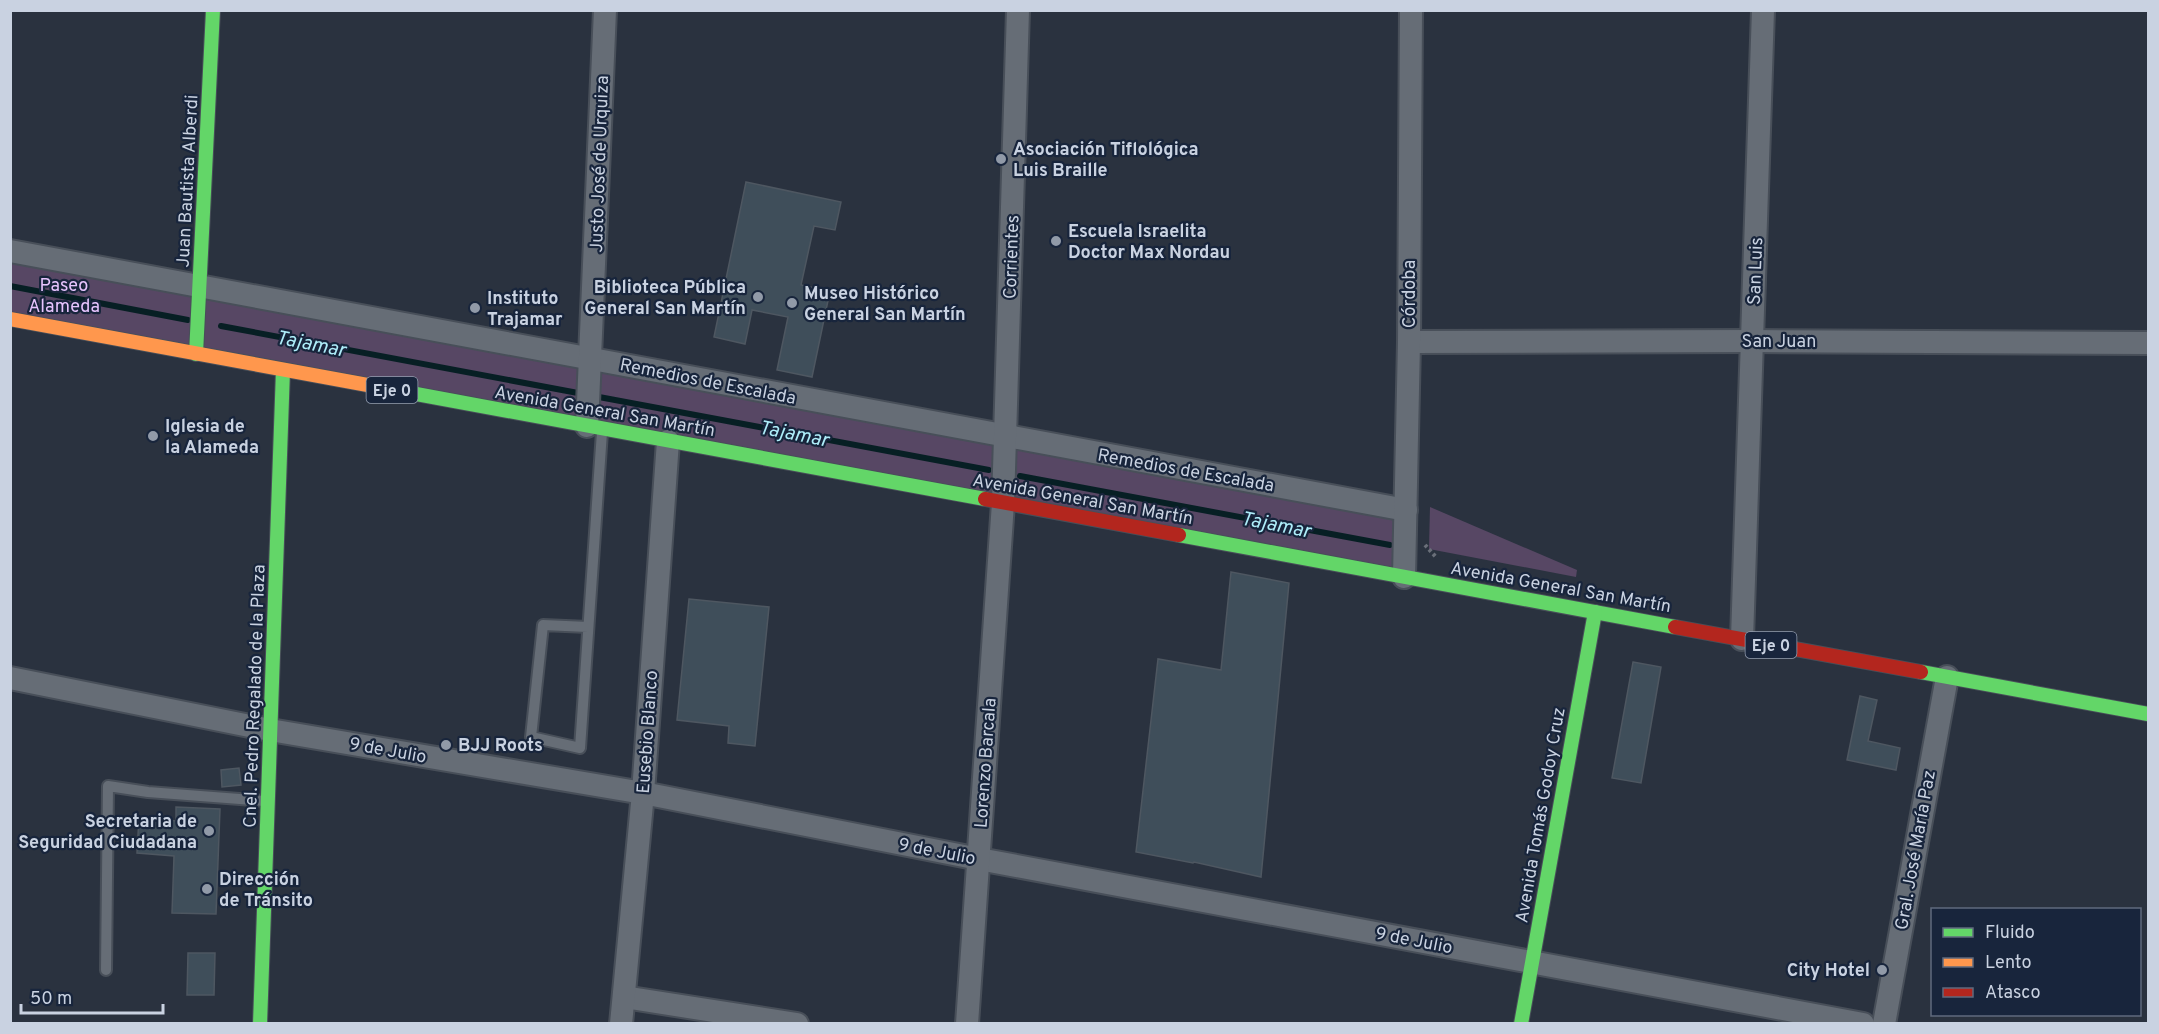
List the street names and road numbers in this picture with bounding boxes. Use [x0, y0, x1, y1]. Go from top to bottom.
street label: Justo José de Urquiza [586, 75, 615, 253]
street label: Juan Bautista Alberdi [172, 94, 205, 268]
street label: Corrientes [1000, 214, 1025, 300]
street label: San Luis [1744, 237, 1769, 305]
street label: Córdoba [1399, 260, 1422, 328]
street label: San Juan [1742, 331, 1816, 354]
street label: Remedios de Escalada [618, 354, 798, 411]
road number: Eje 0 [366, 377, 418, 403]
street label: Avenida General San Martín [493, 382, 717, 443]
street label: Remedios de Escalada [1095, 445, 1276, 498]
street label: Avenida General San Martín [971, 470, 1195, 531]
street label: Avenida General San Martín [1449, 558, 1673, 619]
street label: Cnel. Pedro Regalado de la Plaza [239, 564, 272, 828]
road number: Eje 0 [1746, 632, 1796, 658]
street label: Eusebio Blanco [633, 670, 664, 795]
street label: Lorenzo Barcala [970, 697, 1003, 829]
street label: Avenida Tomás Godoy Cruz [1511, 706, 1572, 925]
street label: 9 de Julio [347, 733, 428, 770]
street label: Gral. José María Paz [1891, 769, 1942, 932]
street label: 9 de Julio [896, 834, 977, 871]
street label: 9 de Julio [1373, 923, 1454, 960]

